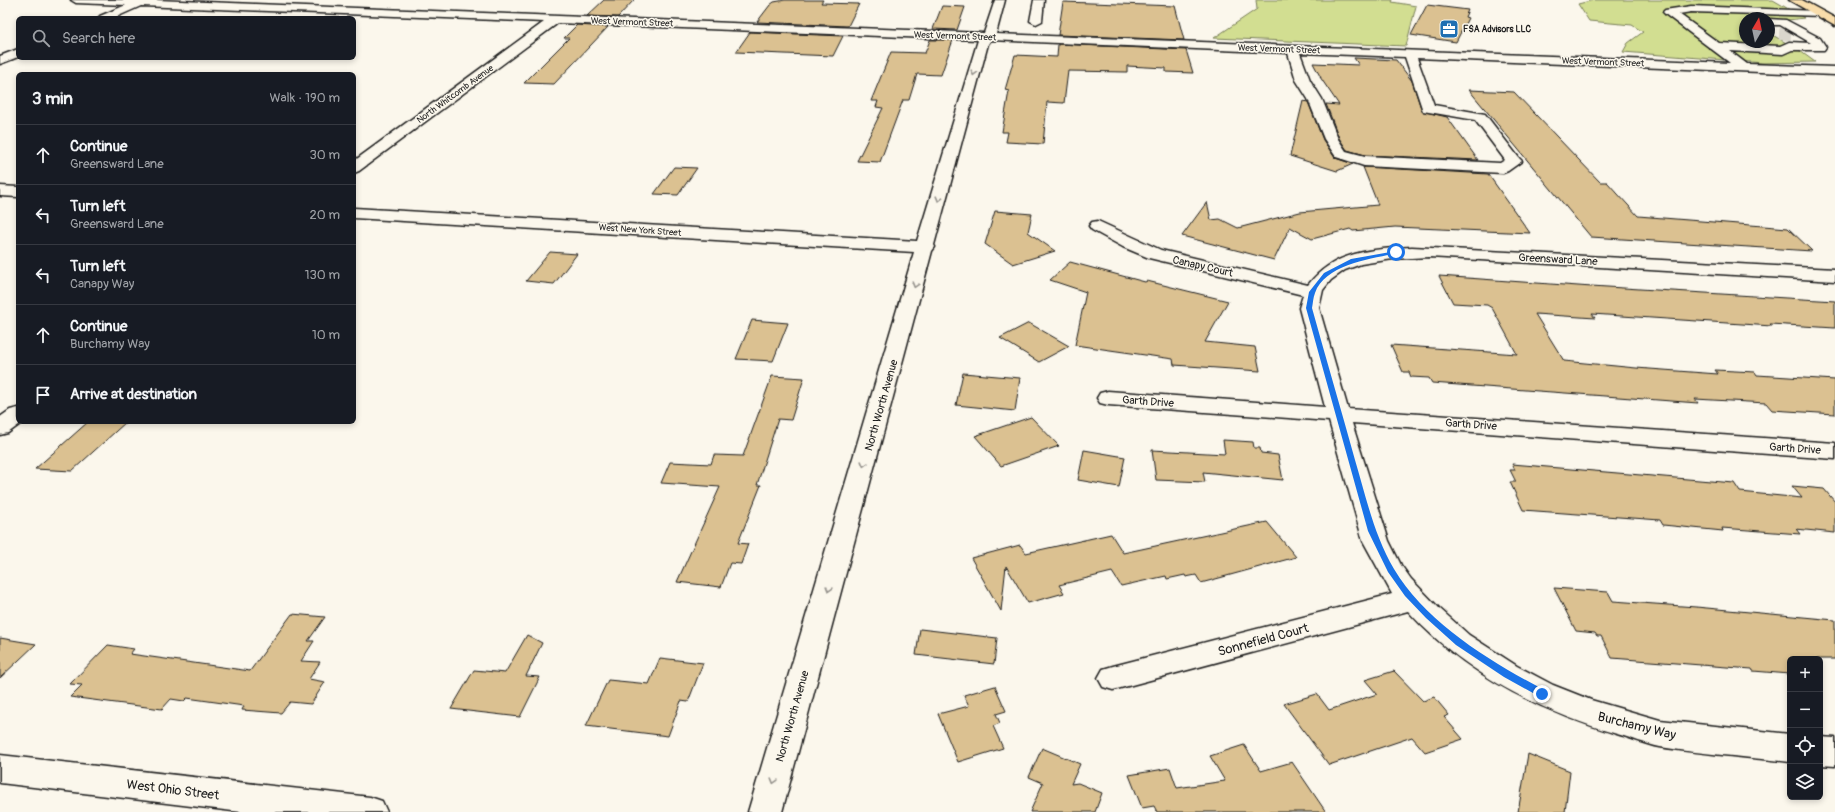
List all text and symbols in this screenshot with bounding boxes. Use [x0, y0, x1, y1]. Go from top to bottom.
north arrow [1739, 12, 1775, 48]
search box [16, 16, 356, 60]
street label: West Vermont Street [591, 16, 674, 29]
office icon: FSA Advisors LLC [1438, 18, 1460, 40]
place label: FSA Advisors LLC [1463, 24, 1532, 35]
icon: search [30, 27, 52, 49]
text: Search here [62, 29, 135, 48]
street label: West Vermont Street [914, 30, 997, 43]
street label: West Vermont Street [1238, 43, 1321, 56]
street label: West Vermont Street [1562, 56, 1645, 69]
street label: North Whitcomb Avenue [415, 62, 496, 126]
one-way arrow [970, 70, 979, 77]
text: 3 min [32, 88, 73, 109]
text: Walk · 190 m [269, 90, 340, 106]
text: Continue [70, 137, 128, 156]
icon: ahead [32, 144, 54, 166]
text: 30 m [310, 147, 340, 163]
text: Greensward Lane [70, 156, 164, 172]
one-way arrow [935, 195, 944, 202]
text: Turn left [70, 197, 126, 216]
icon: left [32, 204, 54, 226]
text: 20 m [309, 207, 340, 223]
text: Greensward Lane [70, 216, 164, 232]
street label: West New York Street [598, 222, 682, 239]
route start [1387, 243, 1405, 261]
street label: Greensward Lane [1518, 251, 1598, 268]
street label: Canapy Court [1171, 253, 1235, 280]
text: Turn left [70, 257, 126, 276]
icon: left [32, 264, 54, 286]
text: 130 m [304, 267, 340, 283]
text: Canapy Way [70, 276, 134, 292]
one-way arrow [911, 281, 920, 288]
text: Continue [70, 317, 128, 336]
icon: ahead [32, 324, 54, 346]
text: 10 m [312, 327, 340, 343]
text: Burchamy Way [70, 336, 150, 352]
street label: North Worth Avenue [862, 357, 901, 452]
icon: arrive [32, 384, 54, 406]
text: Arrive at destination [70, 385, 197, 404]
street label: Garth Drive [1122, 393, 1175, 410]
street label: Garth Drive [1445, 416, 1498, 433]
street label: Garth Drive [1769, 440, 1822, 457]
one-way arrow [860, 460, 869, 467]
one-way arrow [825, 585, 834, 592]
street label: Sonnefield Court [1216, 620, 1311, 660]
map controls [1787, 656, 1823, 800]
button: + [1787, 656, 1823, 692]
street label: North Worth Avenue [773, 668, 812, 763]
route end [1533, 685, 1551, 703]
button: − [1787, 692, 1823, 728]
street label: Burchamy Way [1596, 709, 1678, 744]
button: locate [1787, 728, 1823, 764]
button: layers [1787, 764, 1823, 800]
street label: West Ohio Street [126, 776, 221, 804]
one-way arrow [770, 777, 779, 784]

